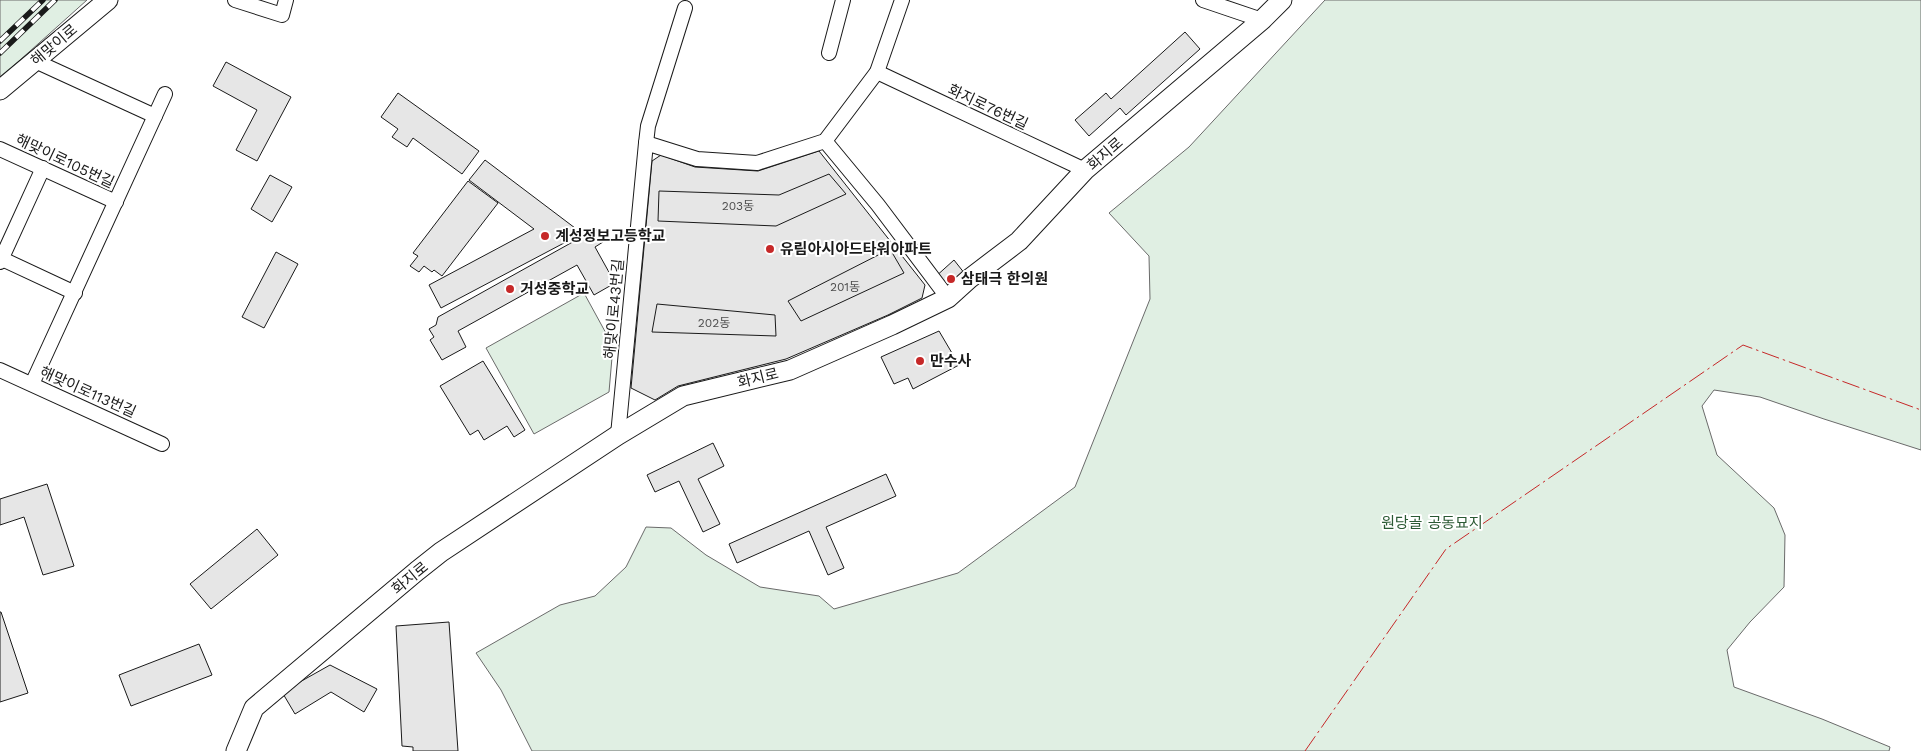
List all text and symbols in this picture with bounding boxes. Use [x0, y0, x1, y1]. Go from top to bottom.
street label: 해맞이로 [27, 20, 81, 70]
street label: 화지로76번길 [945, 81, 1031, 133]
street label: 해맞이로105번길 [13, 130, 117, 192]
street label: 화지로 [1083, 134, 1127, 174]
house number: 203동 [722, 199, 754, 213]
place label: 계성정보고등학교 [555, 227, 666, 245]
marker: 계성정보고등학교 [539, 230, 551, 242]
place label: 유림아시아드타워아파트 [780, 240, 932, 258]
marker: 유림아시아드타워아파트 [764, 243, 776, 255]
street label: 해맞이로43번길 [601, 258, 627, 360]
place label: 삼태극 한의원 [961, 270, 1048, 288]
marker: 삼태극 한의원 [945, 273, 957, 285]
place label: 거성중학교 [520, 280, 589, 298]
house number: 201동 [830, 280, 860, 294]
marker: 거성중학교 [504, 283, 516, 295]
house number: 202동 [698, 316, 730, 330]
place label: 만수사 [930, 352, 972, 370]
marker: 만수사 [914, 355, 926, 367]
street label: 해맞이로113번길 [37, 363, 139, 421]
street label: 화지로 [736, 364, 780, 392]
park label: 원당골 공동묘지 [1381, 514, 1483, 532]
street label: 화지로 [388, 558, 432, 598]

